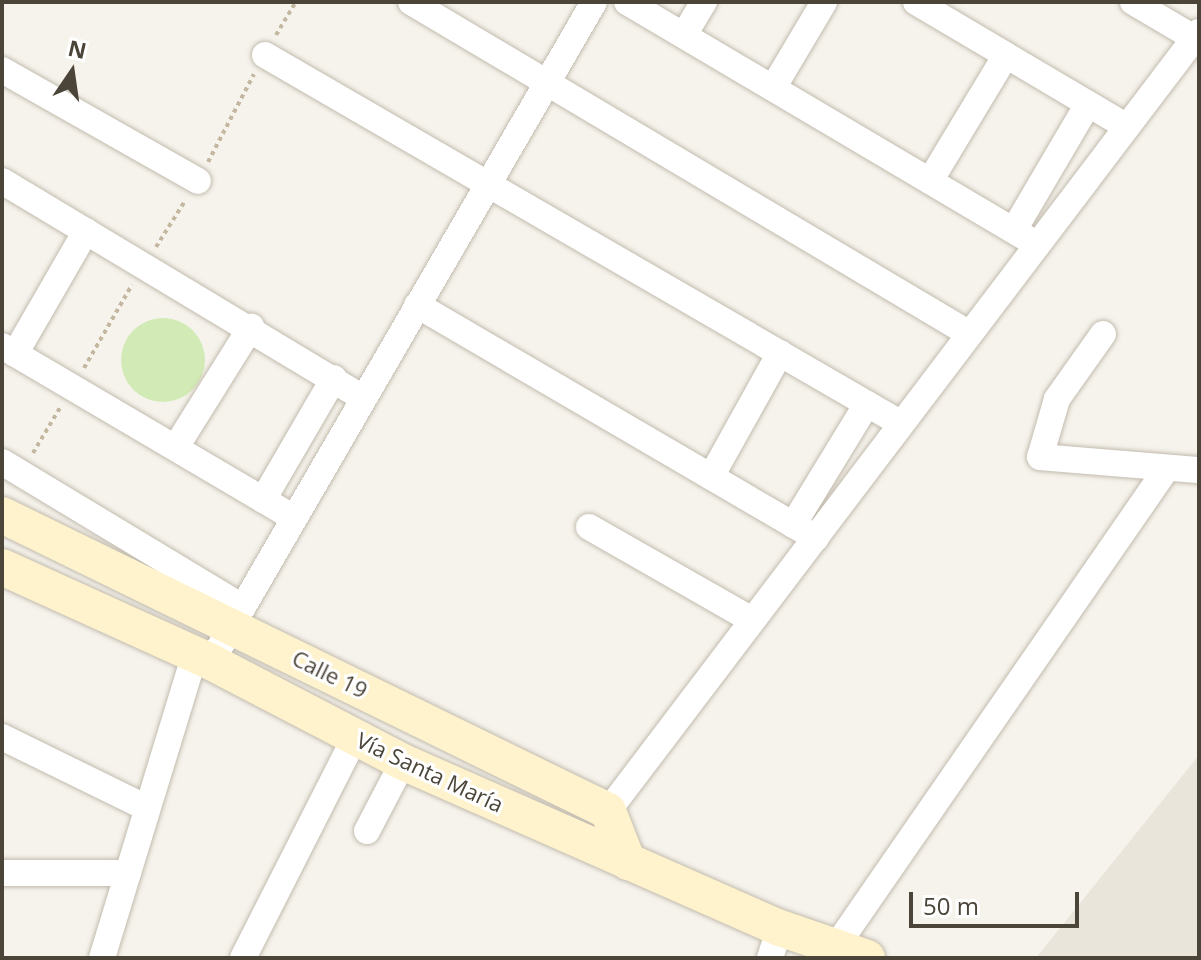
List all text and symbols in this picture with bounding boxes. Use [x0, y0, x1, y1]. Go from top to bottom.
north arrow [32, 32, 112, 112]
text: N [65, 32, 89, 65]
street label: Calle 19 [288, 645, 372, 703]
street label: Vía Santa María [352, 726, 508, 818]
scale bar [913, 876, 1083, 926]
text: 50 m [923, 889, 979, 922]

